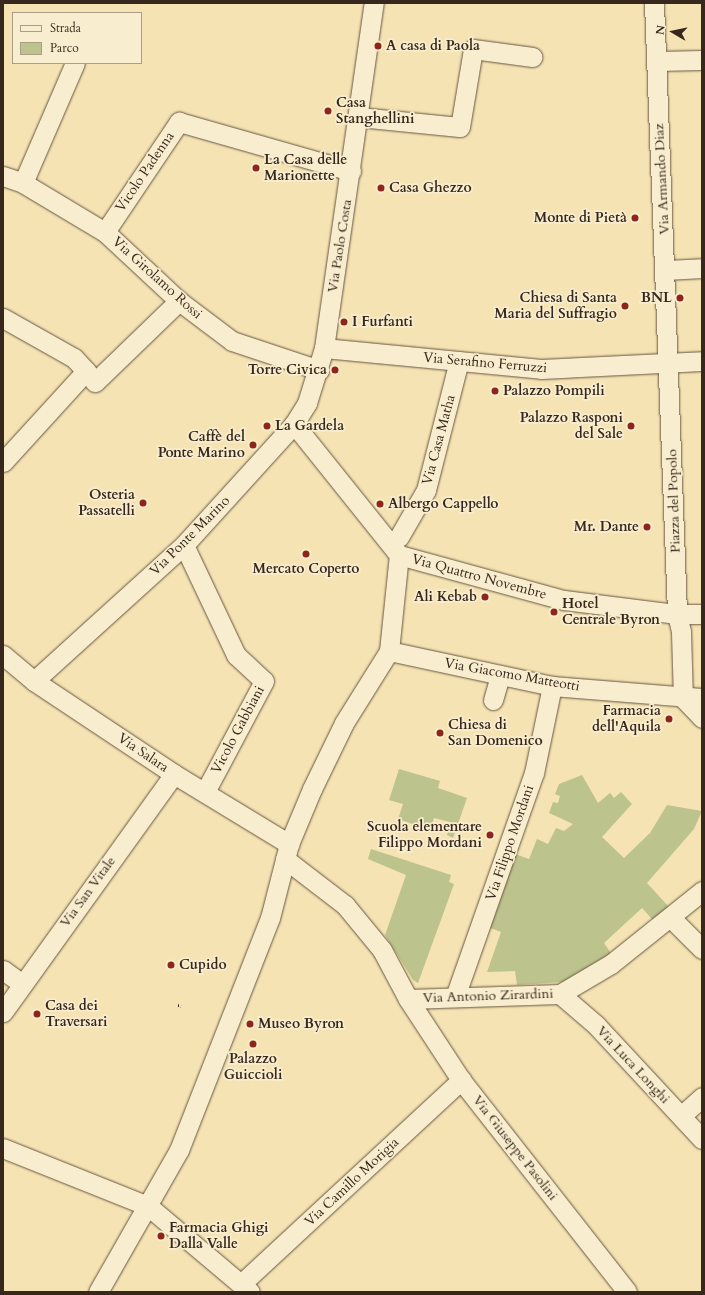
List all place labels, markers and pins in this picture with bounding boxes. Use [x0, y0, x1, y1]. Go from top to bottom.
place label: A casa di Paola [386, 38, 480, 54]
marker: A casa di Paola [373, 41, 383, 51]
place label: Casa Stanghellini [336, 95, 414, 128]
marker: Casa Stanghellini [323, 106, 333, 116]
place label: La Casa delle Marionette [264, 152, 347, 184]
marker: La Casa delle Marionette [251, 163, 261, 173]
place label: Casa Ghezzo [389, 180, 472, 196]
marker: Casa Ghezzo [376, 183, 386, 193]
place label: Monte di Pietà [534, 210, 627, 226]
marker: Monte di Pietà [630, 213, 640, 223]
place label: Chiesa di Santa Maria del Suffragio [494, 290, 617, 322]
place label: BNL [641, 290, 672, 306]
marker: BNL [675, 293, 685, 303]
marker: Chiesa di Santa Maria del Suffragio [620, 301, 630, 311]
place label: I Furfanti [352, 314, 413, 330]
marker: I Furfanti [339, 317, 349, 327]
place label: Torre Civica [248, 362, 327, 378]
marker: Torre Civica [330, 365, 340, 375]
place label: Palazzo Pompili [503, 383, 605, 399]
marker: Palazzo Pompili [490, 386, 500, 396]
place label: Palazzo Rasponi del Sale [520, 410, 623, 442]
place label: La Gardela [275, 418, 344, 434]
marker: La Gardela [262, 421, 272, 431]
marker: Palazzo Rasponi del Sale [626, 421, 636, 431]
place label: Caffè del Ponte Marino [158, 429, 245, 462]
marker: Caffè del Ponte Marino [248, 440, 258, 450]
place label: Osteria Passatelli [78, 487, 135, 520]
place label: Albergo Cappello [388, 496, 498, 512]
marker: Osteria Passatelli [138, 498, 148, 508]
marker: Albergo Cappello [375, 499, 385, 509]
place label: Mr. Dante [574, 519, 639, 535]
marker: Mr. Dante [642, 522, 652, 532]
marker: Mercato Coperto [301, 549, 311, 559]
place label: Mercato Coperto [252, 561, 360, 577]
place label: Ali Kebab [414, 589, 477, 605]
marker: Ali Kebab [480, 592, 490, 602]
place label: Hotel Centrale Byron [562, 596, 660, 628]
marker: Hotel Centrale Byron [549, 607, 559, 617]
place label: Farmacia dell'Aquila [592, 703, 661, 736]
marker: Farmacia dell'Aquila [664, 714, 674, 724]
place label: Chiesa di San Domenico [448, 717, 543, 750]
marker: Chiesa di San Domenico [435, 728, 445, 738]
place label: Scuola elementare Filippo Mordani [367, 819, 482, 852]
marker: Scuola elementare Filippo Mordani [485, 830, 495, 840]
place label: Cupido [179, 957, 227, 973]
marker: Cupido [166, 960, 176, 970]
place label: Casa dei Traversari [45, 998, 107, 1030]
marker: Casa dei Traversari [32, 1009, 42, 1019]
place label: Museo Byron [258, 1016, 344, 1032]
marker: Museo Byron [245, 1019, 255, 1029]
marker: Palazzo Guiccioli [248, 1039, 258, 1049]
place label: Palazzo Guiccioli [224, 1051, 282, 1084]
place label: Farmacia Ghigi Dalla Valle [169, 1220, 269, 1252]
marker: Farmacia Ghigi Dalla Valle [156, 1231, 166, 1241]

